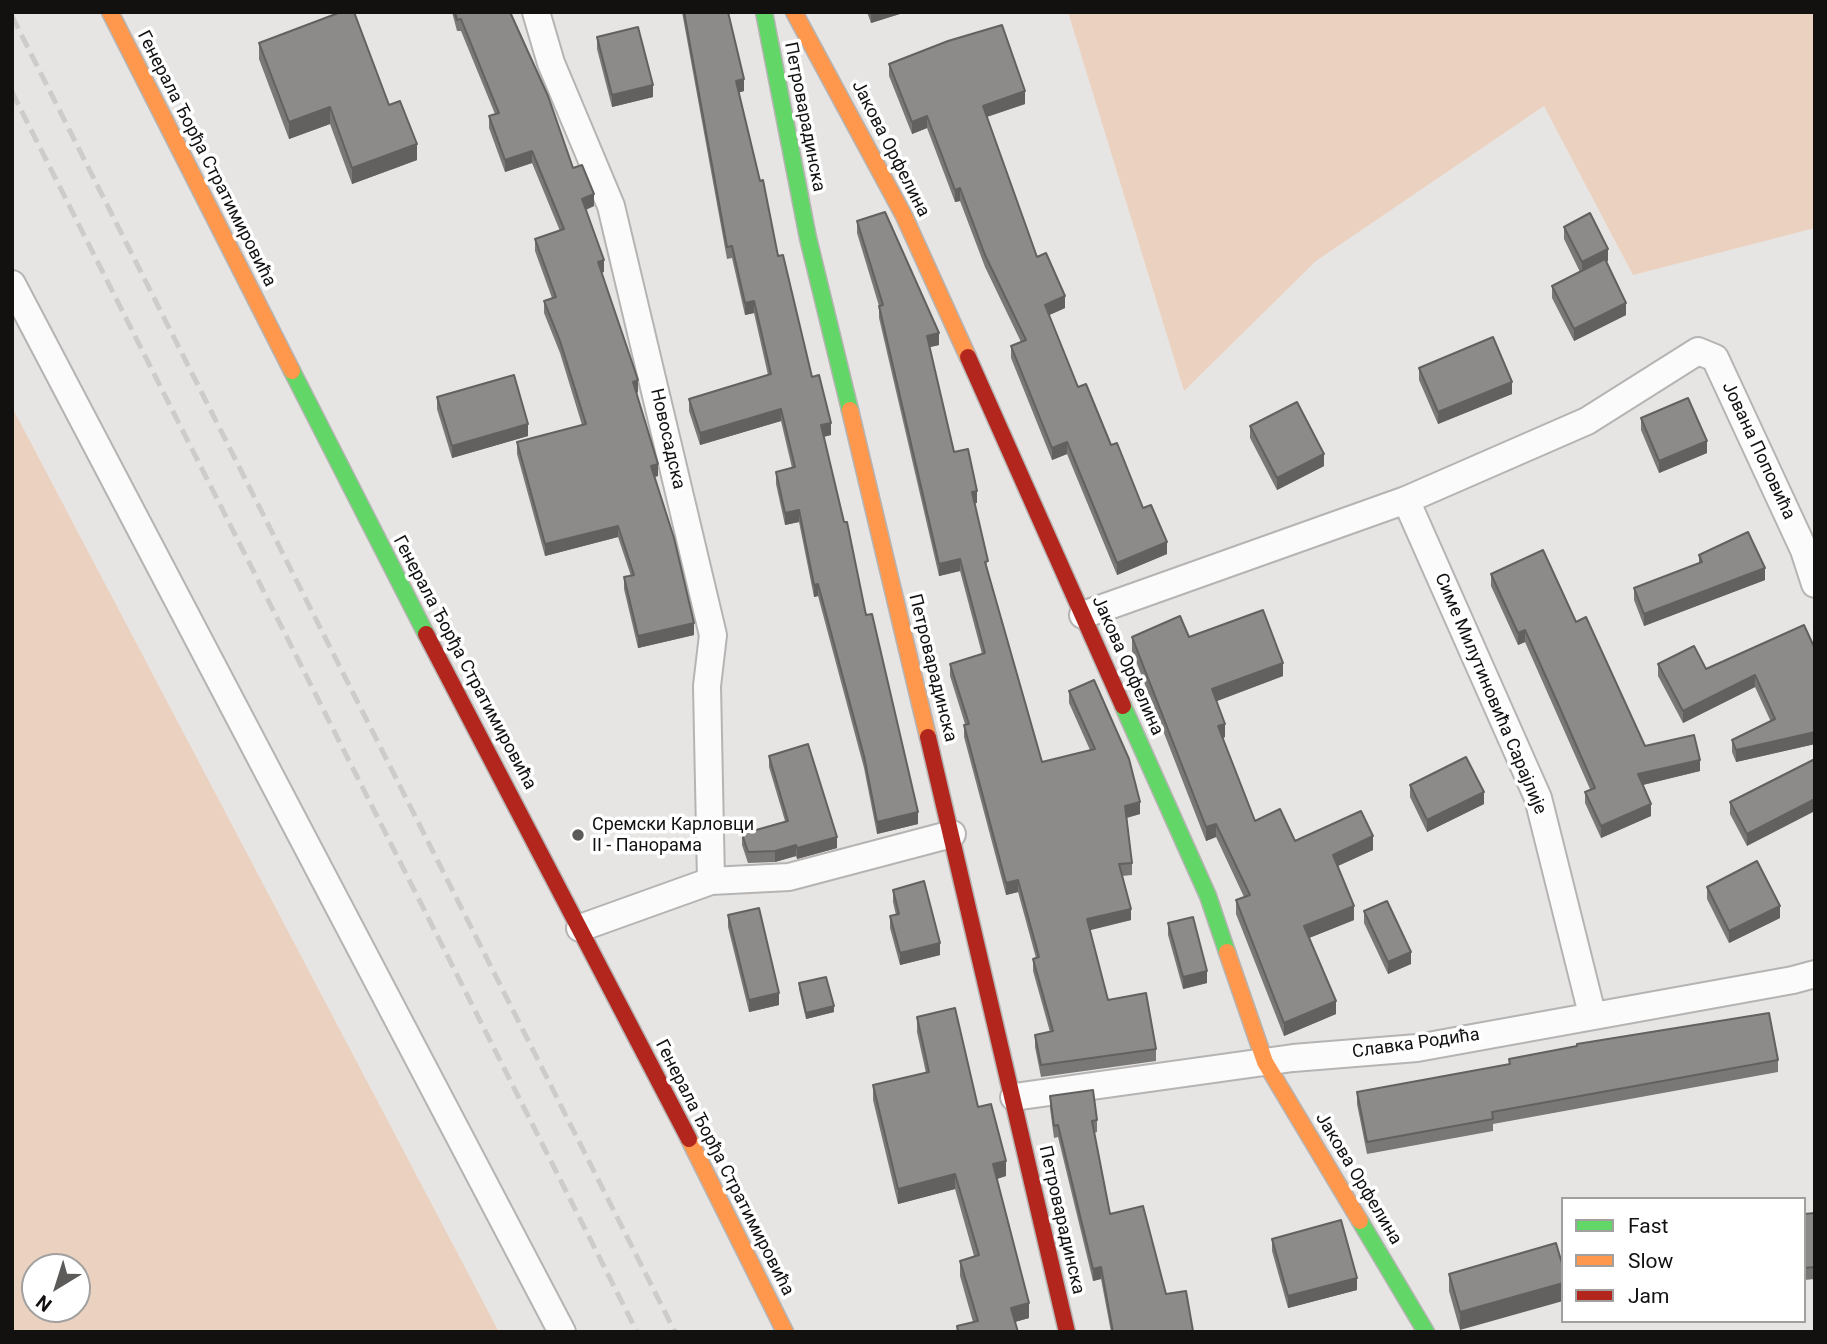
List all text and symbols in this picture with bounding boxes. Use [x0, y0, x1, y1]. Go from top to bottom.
street label: Генерала Ђорђа Стратимировића [132, 27, 280, 291]
street label: Петроварадинска [779, 40, 829, 194]
street label: Јакова Орфелина [846, 77, 934, 221]
street label: Јована Поповића [1717, 379, 1799, 523]
street label: Новосадска [645, 387, 689, 491]
street label: Генерала Ђорђа Стратимировића [388, 532, 540, 794]
street label: Симе Милутиновића Сарајлије [1429, 570, 1551, 818]
street label: Петроварадинска [903, 592, 961, 744]
street label: Јакова Орфелина [1087, 593, 1167, 739]
place label: Сремски Карловци II - Панорама [592, 814, 754, 856]
marker: Сремски Карловци II - Панорама [570, 827, 586, 843]
street label: Славка Родића [1351, 1024, 1481, 1064]
street label: Генерала Ђорђа Стратимировића [650, 1036, 798, 1300]
street label: Јакова Орфелина [1310, 1109, 1406, 1249]
street label: Петроварадинска [1033, 1144, 1089, 1296]
legend [1561, 1197, 1806, 1323]
text: Fast [1628, 1214, 1668, 1238]
text: Slow [1628, 1249, 1673, 1273]
north arrow [21, 1253, 91, 1323]
text: Jam [1628, 1284, 1669, 1308]
text: N [32, 1290, 56, 1317]

